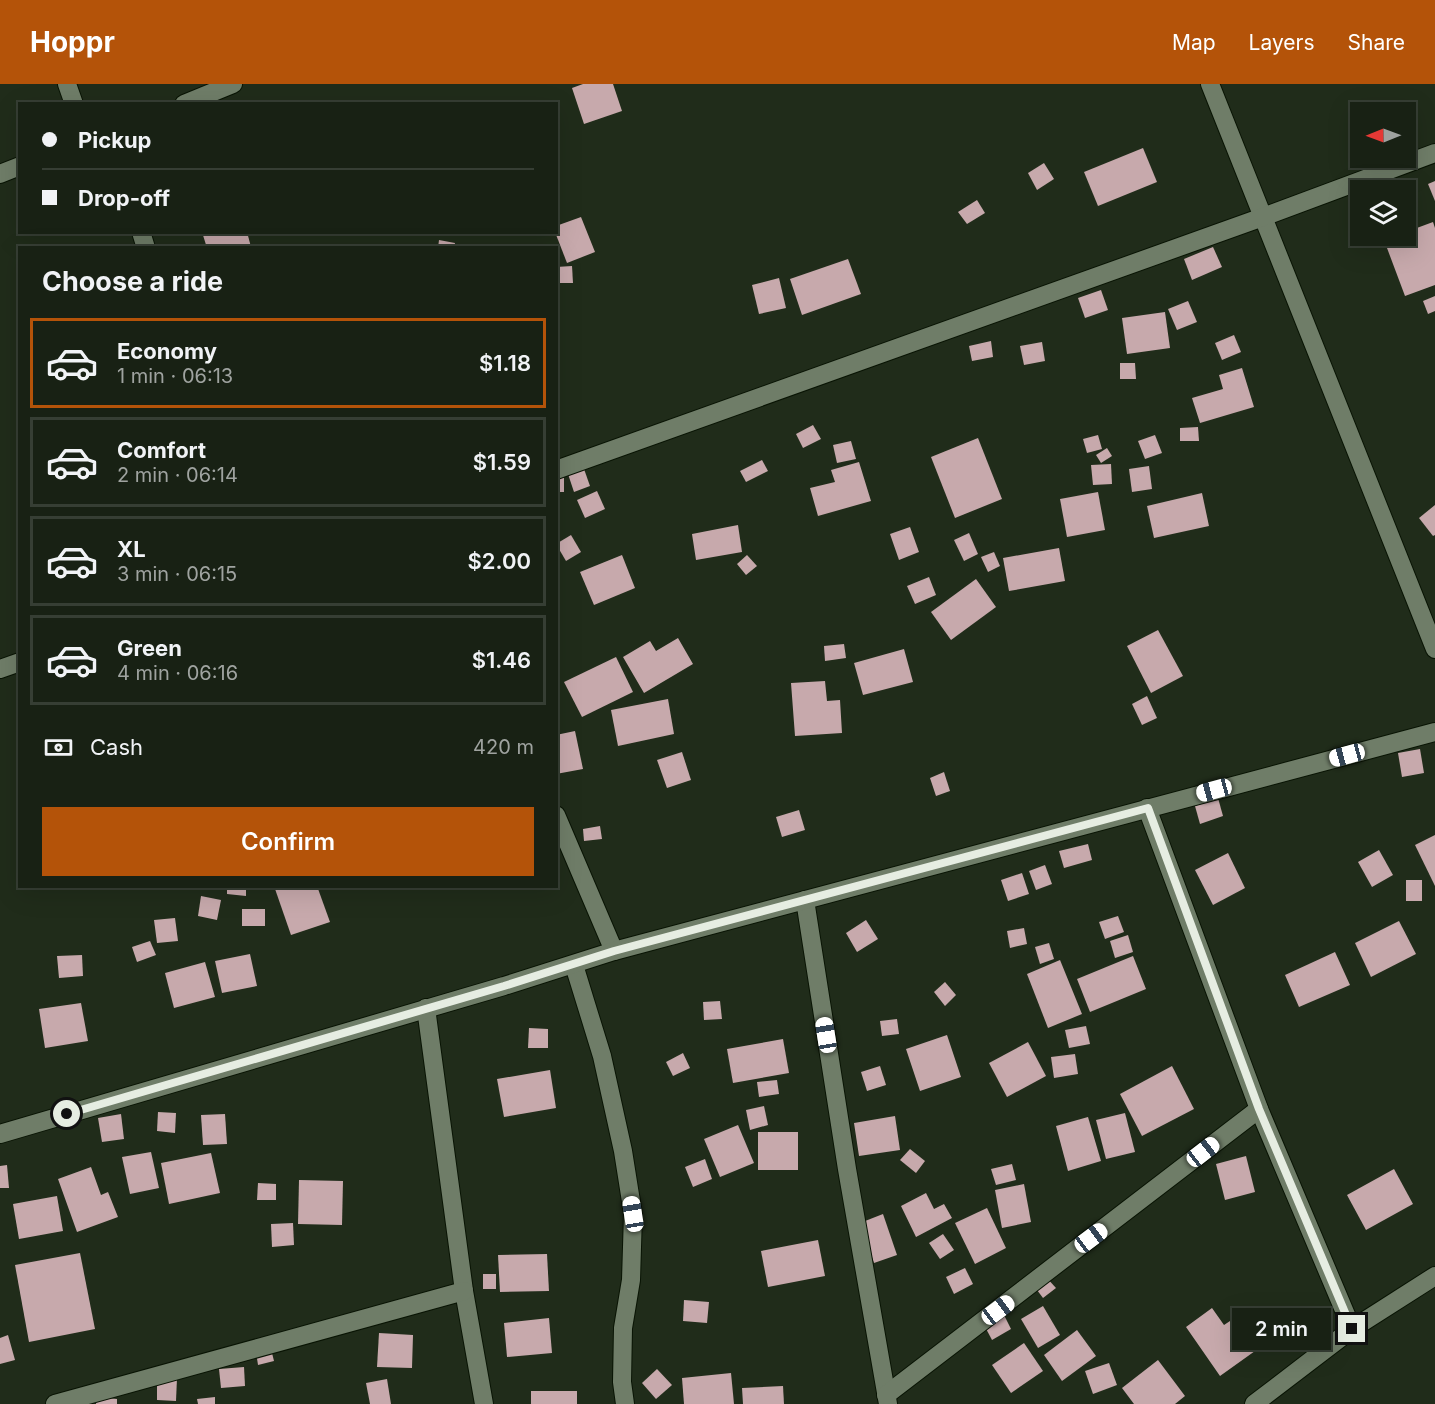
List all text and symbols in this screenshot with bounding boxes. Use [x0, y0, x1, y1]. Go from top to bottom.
text: Hoppr [30, 25, 115, 59]
text: Map [1172, 30, 1216, 55]
text: Layers [1249, 30, 1315, 55]
text: Share [1348, 30, 1405, 55]
north arrow [1350, 102, 1416, 168]
map controls [1350, 102, 1416, 246]
text: Pickup [78, 127, 152, 153]
button: layers [1350, 180, 1416, 246]
text: Drop-off [78, 185, 170, 211]
text: Choose a ride [42, 265, 223, 298]
icon: car [45, 336, 99, 390]
text: Economy [117, 338, 217, 364]
text: $1.18 [479, 350, 531, 376]
text: 1 min · 06:13 [117, 364, 233, 388]
icon: car [45, 435, 99, 489]
text: Comfort [117, 437, 206, 463]
text: $1.59 [473, 449, 531, 475]
text: 2 min · 06:14 [117, 463, 238, 487]
icon: car [45, 534, 99, 588]
text: XL [117, 536, 146, 562]
text: $2.00 [468, 548, 531, 574]
text: 3 min · 06:15 [117, 562, 237, 586]
icon: car [45, 633, 99, 687]
text: Green [117, 635, 182, 661]
text: $1.46 [472, 647, 531, 673]
text: 4 min · 06:16 [117, 661, 238, 685]
icon: cash [42, 731, 75, 764]
text: Cash [90, 734, 143, 760]
text: 420 m [473, 735, 534, 759]
car [1327, 742, 1367, 768]
car [1194, 777, 1234, 803]
button: Confirm [42, 807, 534, 876]
car [814, 1016, 838, 1054]
route start [53, 1100, 80, 1127]
car [1183, 1134, 1223, 1170]
car [621, 1195, 645, 1233]
car [1071, 1220, 1111, 1256]
car [978, 1292, 1018, 1328]
callout: 2 min [1232, 1308, 1331, 1350]
route end [1338, 1315, 1365, 1342]
text: 2 min [1255, 1317, 1308, 1341]

